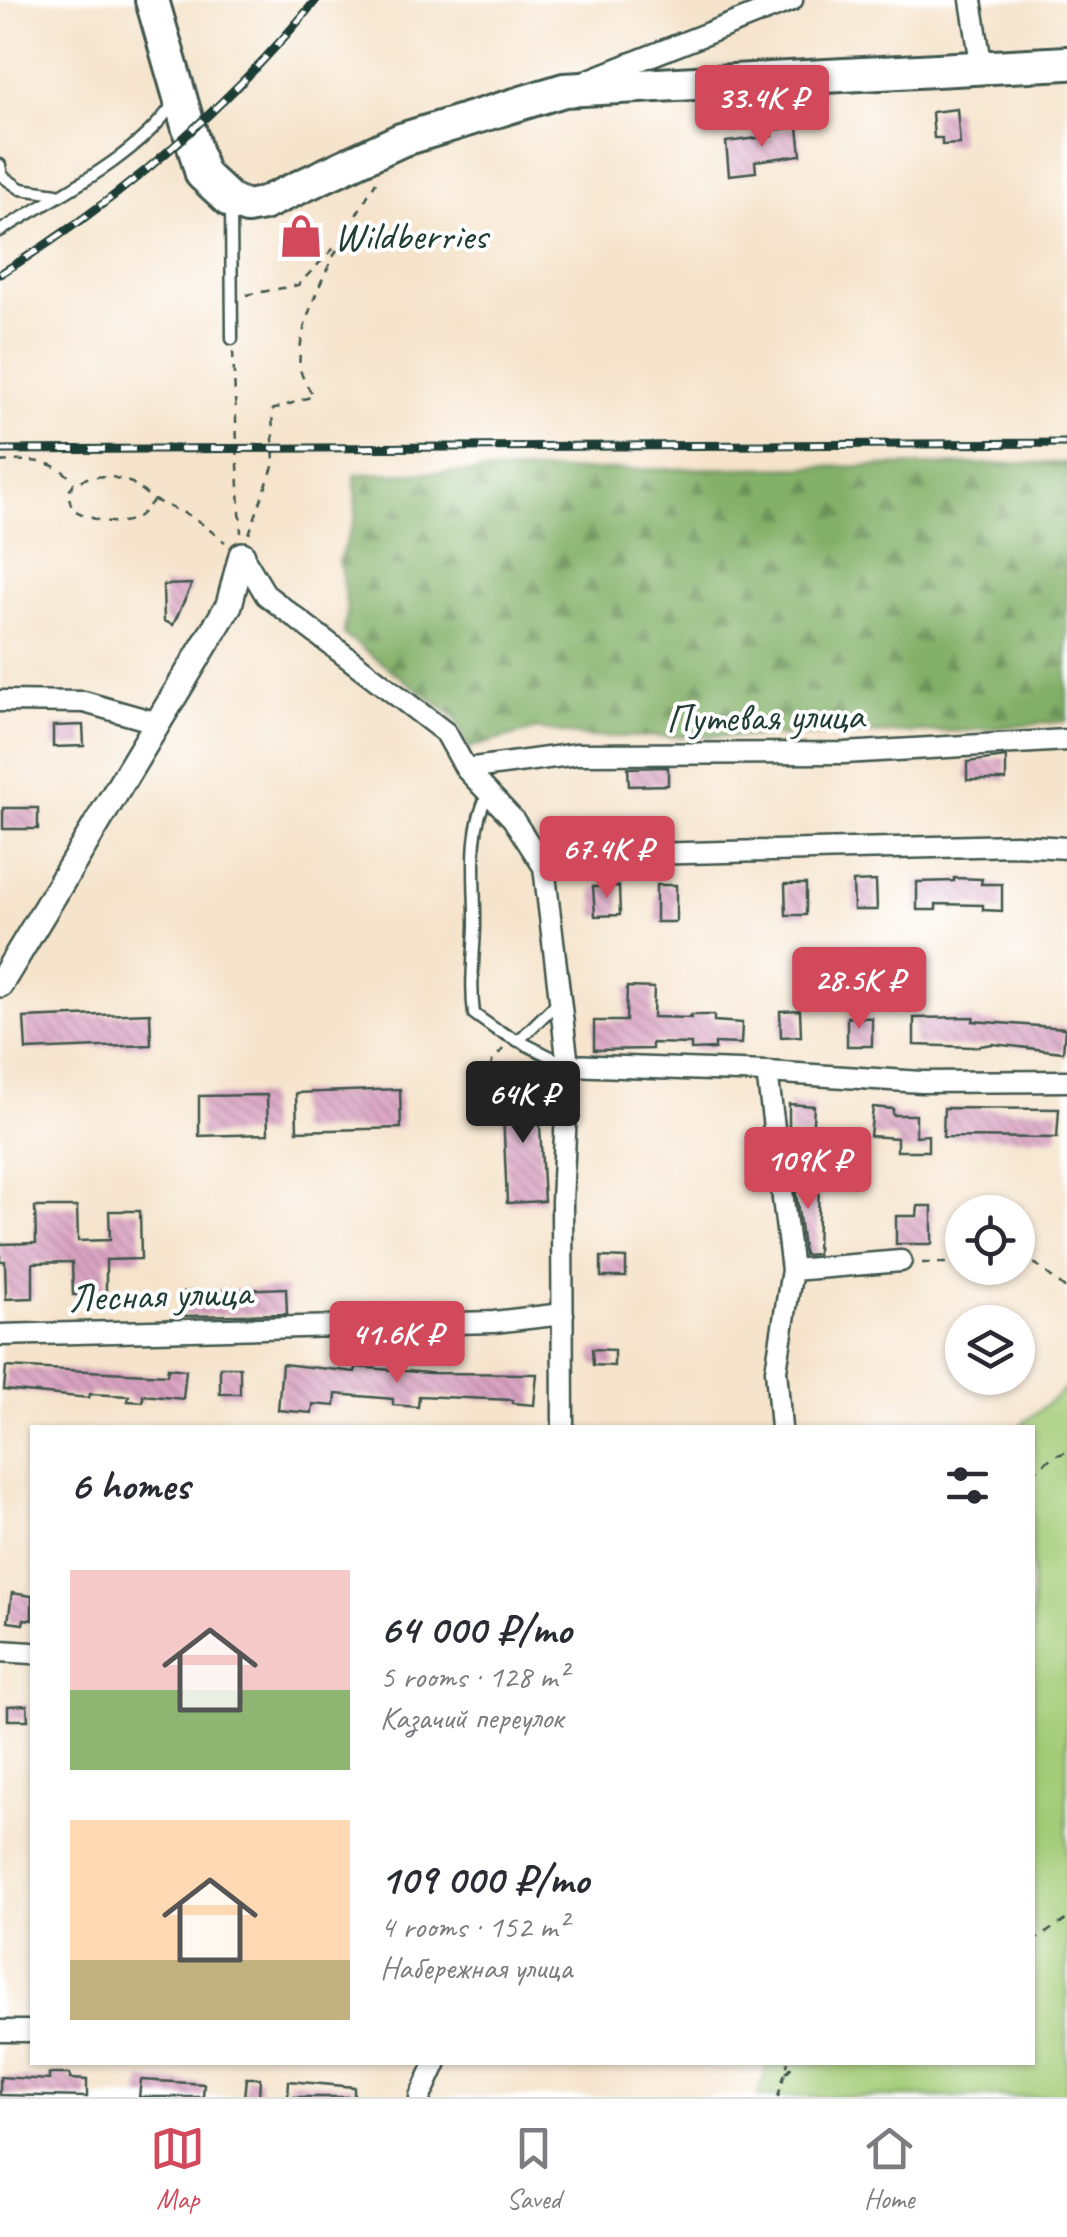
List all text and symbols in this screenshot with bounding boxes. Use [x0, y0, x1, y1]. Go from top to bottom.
pin: 33.4K ₽ [670, 65, 854, 150]
text: 33.4K ₽ [717, 77, 807, 118]
place label: Wildberries [334, 211, 491, 261]
shop icon: Wildberries [277, 212, 325, 260]
street label: Путевая улица [666, 690, 867, 744]
pin: 67.4K ₽ [515, 816, 699, 901]
text: 67.4K ₽ [562, 828, 652, 869]
pin: 28.5K ₽ [767, 947, 951, 1032]
text: 28.5K ₽ [814, 959, 904, 1000]
pin: 64K ₽ [453, 1061, 593, 1146]
text: 64K ₽ [488, 1073, 558, 1114]
pin: 109K ₽ [727, 1127, 889, 1212]
text: 109K ₽ [766, 1139, 850, 1180]
map controls [945, 1195, 1035, 1395]
button: locate [945, 1195, 1035, 1285]
street label: Лесная улица [68, 1267, 256, 1323]
pin: 41.6K ₽ [305, 1301, 489, 1386]
button: layers [945, 1305, 1035, 1395]
text: 41.6K ₽ [352, 1313, 442, 1354]
icon: filters [940, 1458, 995, 1513]
text: 6 homes [70, 1459, 189, 1512]
text: 64 000 ₽/mo [380, 1603, 571, 1656]
icon: home [150, 1610, 270, 1730]
text: 5 rooms · 128 m² [380, 1656, 567, 1697]
text: Казачий переулок [380, 1697, 563, 1738]
text: 109 000 ₽/mo [380, 1853, 589, 1906]
icon: home [150, 1860, 270, 1980]
text: 4 rooms · 152 m² [380, 1906, 567, 1947]
text: Набережная улица [380, 1947, 572, 1988]
tab: Map [150, 2121, 205, 2216]
tab: Saved [506, 2121, 561, 2216]
tab: Home [862, 2121, 917, 2216]

